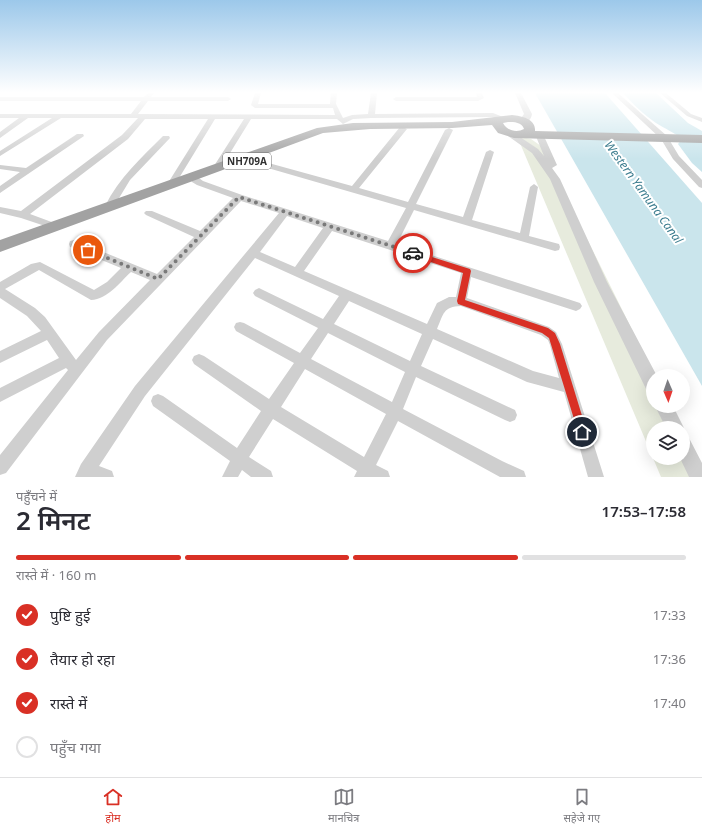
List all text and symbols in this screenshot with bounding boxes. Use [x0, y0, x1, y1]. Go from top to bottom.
water label: Western Yamuna Canal [601, 137, 688, 248]
road number: NH709A [223, 153, 271, 169]
pin [71, 233, 105, 267]
courier [393, 233, 433, 273]
icon: bag [77, 239, 99, 261]
icon: car [402, 242, 424, 264]
north arrow [646, 369, 690, 413]
map controls [646, 369, 690, 465]
pin [565, 415, 599, 449]
icon: home [571, 421, 593, 443]
button: layers [646, 421, 690, 465]
text: पहुँचने में [16, 487, 57, 505]
text: 17:53–17:58 [602, 501, 686, 521]
text: 2 मिनट [16, 502, 90, 538]
text: रास्ते में · 160 m [16, 566, 96, 584]
icon: check [16, 604, 38, 626]
text: पुष्टि हुई [50, 605, 90, 625]
text: 17:33 [653, 606, 686, 624]
icon: check [16, 648, 38, 670]
text: तैयार हो रहा [50, 649, 115, 669]
text: 17:36 [653, 650, 686, 668]
icon: check [16, 692, 38, 714]
text: रास्ते में [50, 693, 87, 713]
text: 17:40 [653, 694, 686, 712]
text: पहुँच गया [50, 737, 101, 757]
tab: होम [102, 786, 124, 825]
tab: मानचित्र [328, 786, 359, 825]
tab: सहेजे गए [563, 786, 600, 825]

